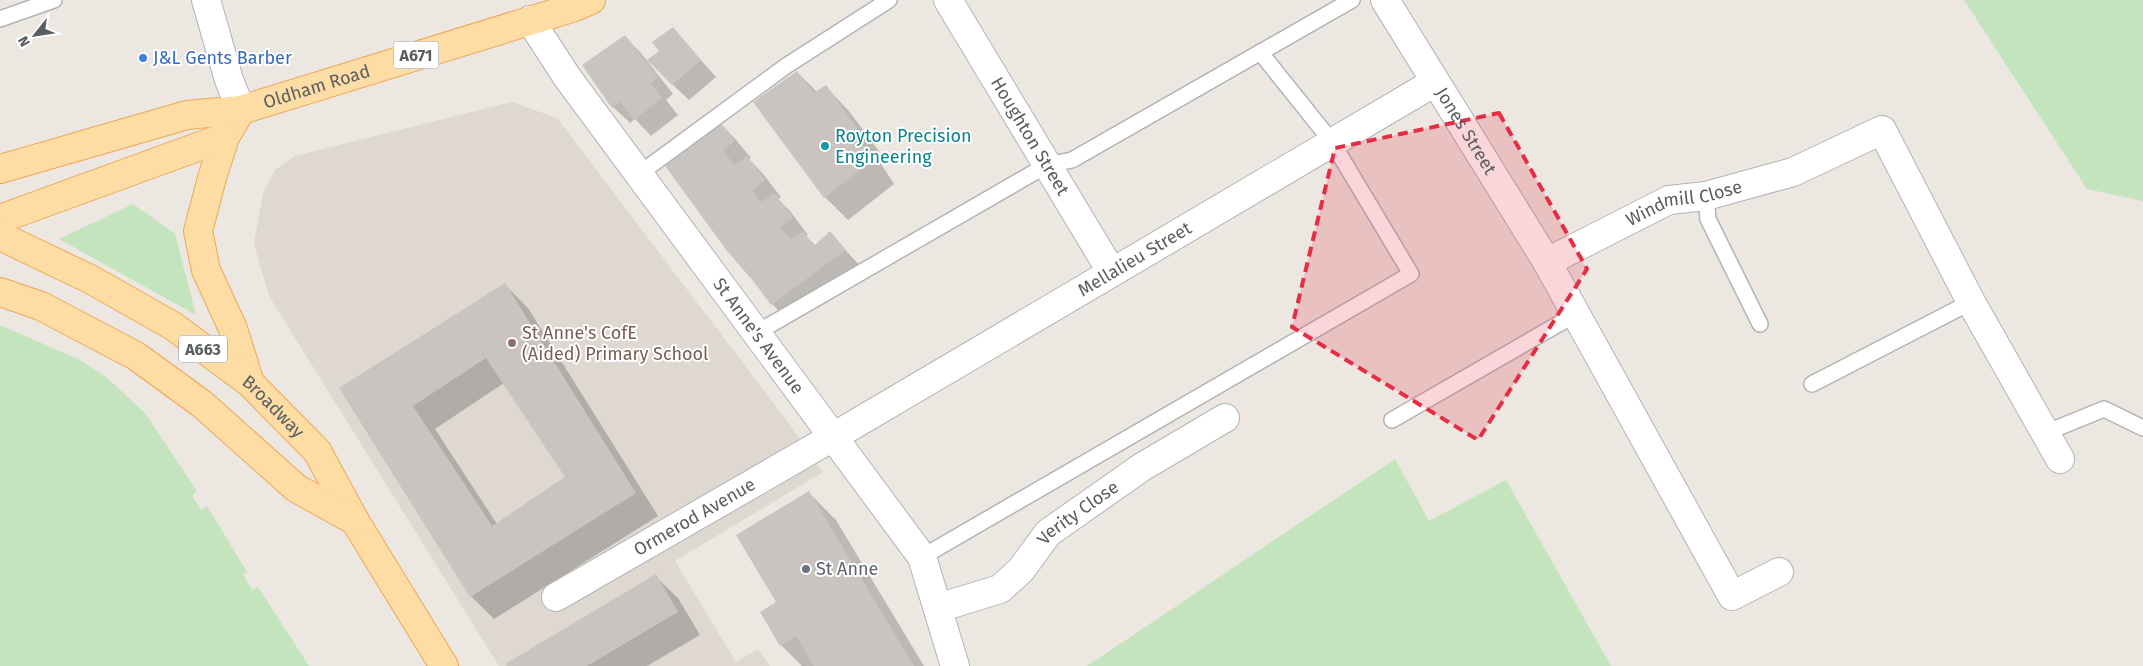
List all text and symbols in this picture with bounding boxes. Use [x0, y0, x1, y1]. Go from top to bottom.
north arrow [10, 10, 60, 60]
text: N [14, 33, 34, 50]
road number: A671 [394, 42, 438, 68]
place label: J&L Gents Barber [153, 47, 292, 69]
marker: J&L Gents Barber [137, 52, 149, 64]
street label: Oldham Road [261, 60, 373, 113]
street label: Houghton Street [986, 73, 1074, 200]
street label: Jones Street [1431, 83, 1501, 179]
place label: Royton Precision Engineering [835, 125, 972, 168]
marker: Royton Precision Engineering [819, 140, 831, 152]
street label: Windmill Close [1622, 176, 1744, 231]
street label: Mellalieu Street [1074, 217, 1196, 301]
street label: St Anne's Avenue [708, 274, 809, 398]
place label: St Anne's CofE (Aided) Primary School [522, 322, 708, 365]
road number: A663 [179, 336, 227, 362]
marker: St Anne's CofE (Aided) Primary School [506, 337, 518, 349]
street label: Broadway [238, 370, 309, 443]
street label: Ormerod Avenue [630, 473, 759, 561]
street label: Verity Close [1032, 476, 1123, 549]
place label: St Anne [816, 558, 878, 580]
marker: St Anne [800, 563, 812, 575]

